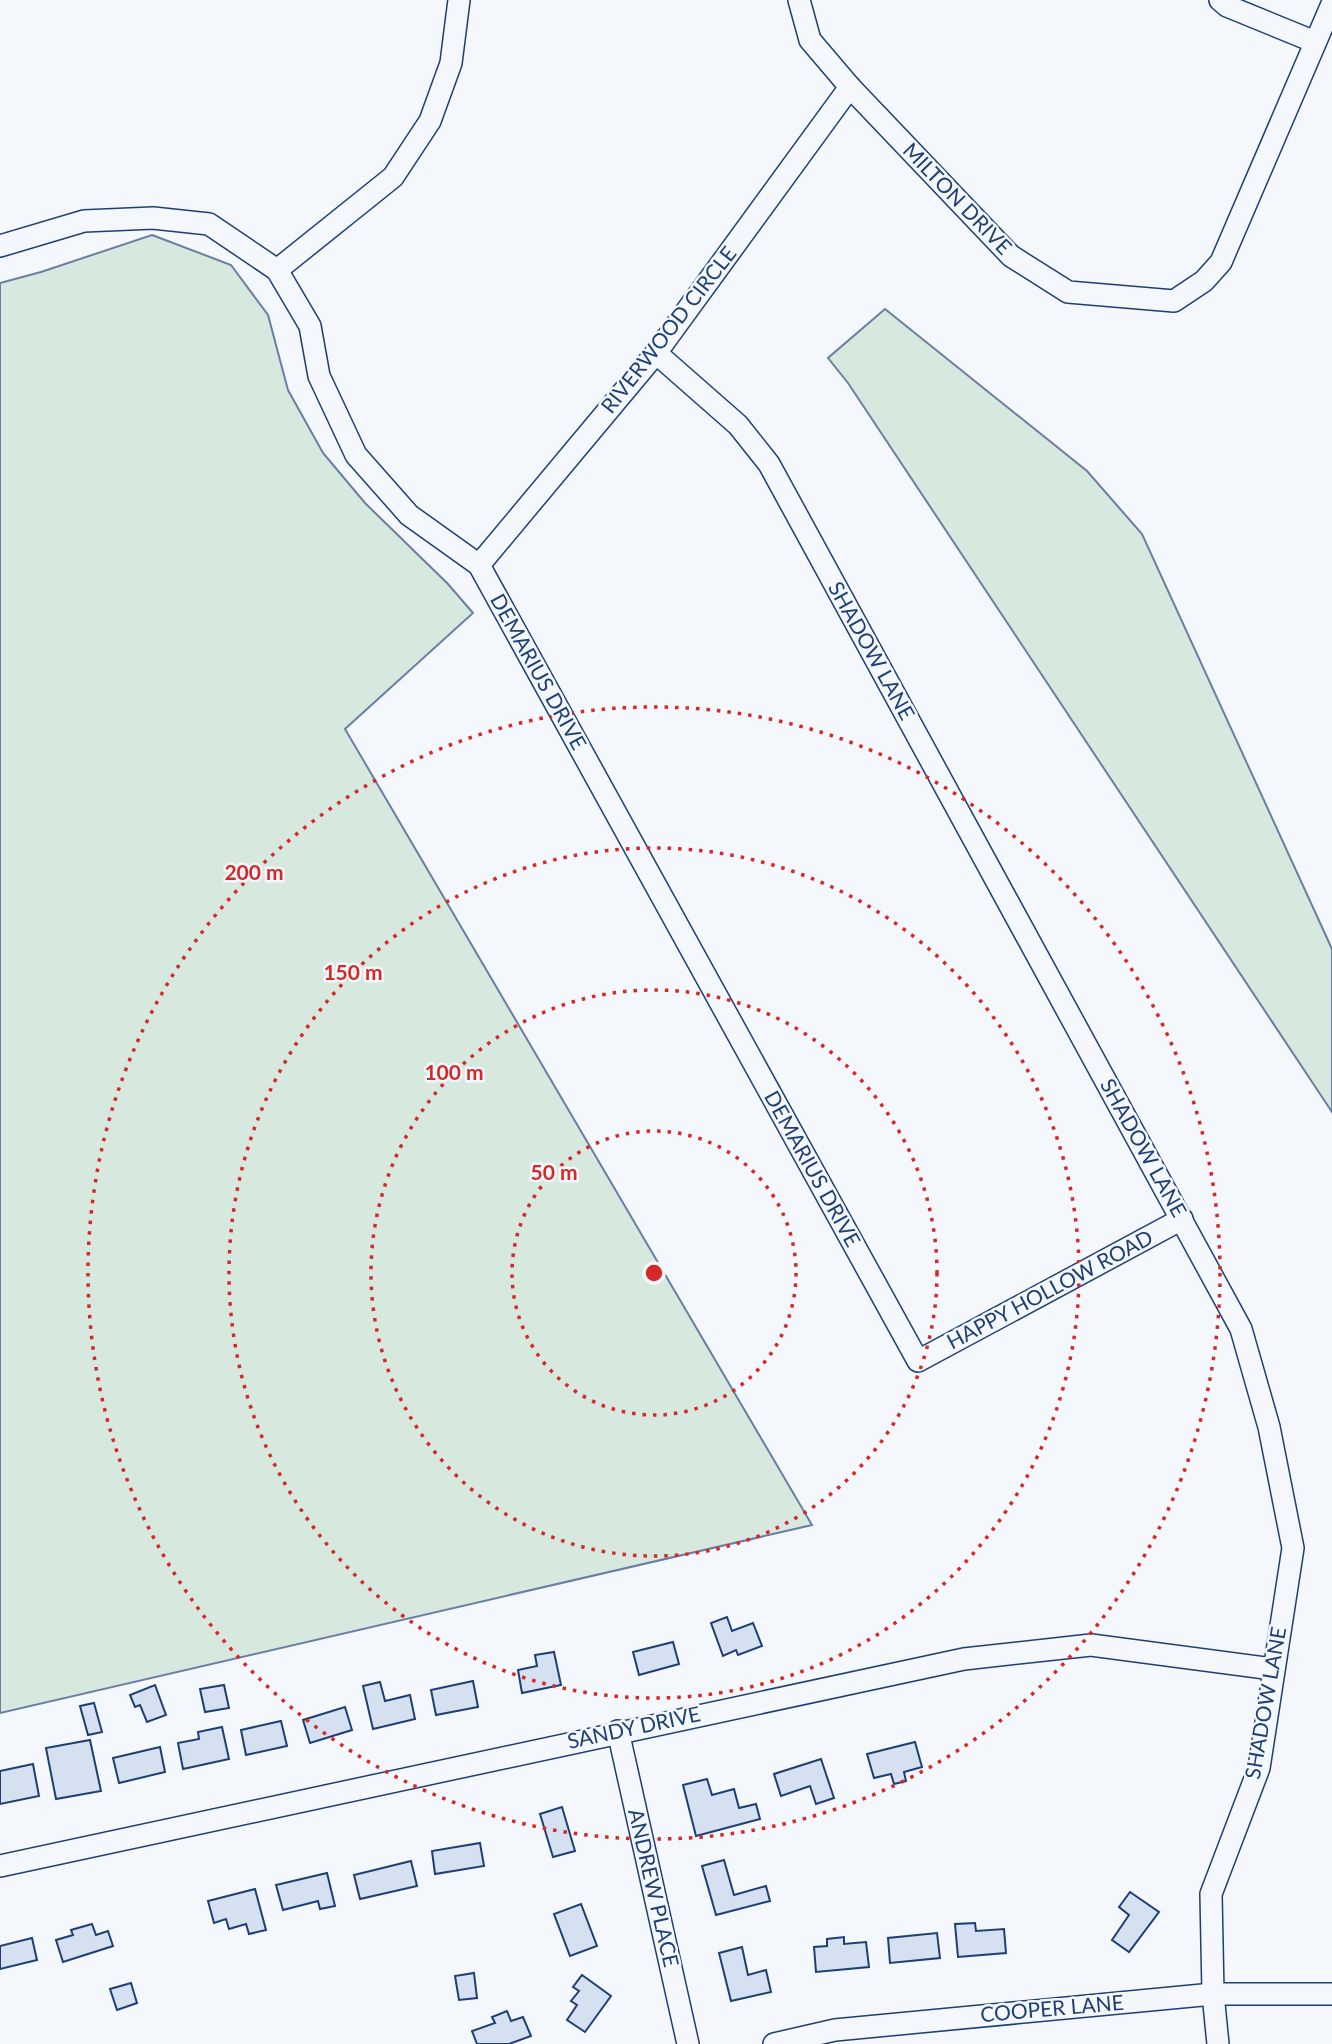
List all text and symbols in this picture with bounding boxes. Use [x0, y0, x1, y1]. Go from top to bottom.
street label: MILTON DRIVE [899, 137, 1018, 259]
street label: RIVERWOOD CIRCLE [595, 241, 741, 417]
street label: SHADOW LANE [824, 577, 921, 724]
street label: DEMARIUS DRIVE [486, 589, 593, 754]
text: 200 m [224, 859, 284, 884]
text: 150 m [323, 959, 383, 984]
text: 100 m [424, 1059, 484, 1084]
street label: SHADOW LANE [1096, 1074, 1193, 1221]
street label: DEMARIUS DRIVE [760, 1086, 867, 1251]
text: 50 m [530, 1159, 578, 1184]
street label: HAPPY HOLLOW ROAD [942, 1224, 1157, 1354]
centre of rings [642, 1261, 666, 1285]
street label: SHADOW LANE [1239, 1625, 1290, 1781]
street label: SANDY DRIVE [565, 1700, 703, 1753]
street label: ANDREW PLACE [624, 1806, 685, 1969]
street label: COOPER LANE [979, 1989, 1125, 2026]

